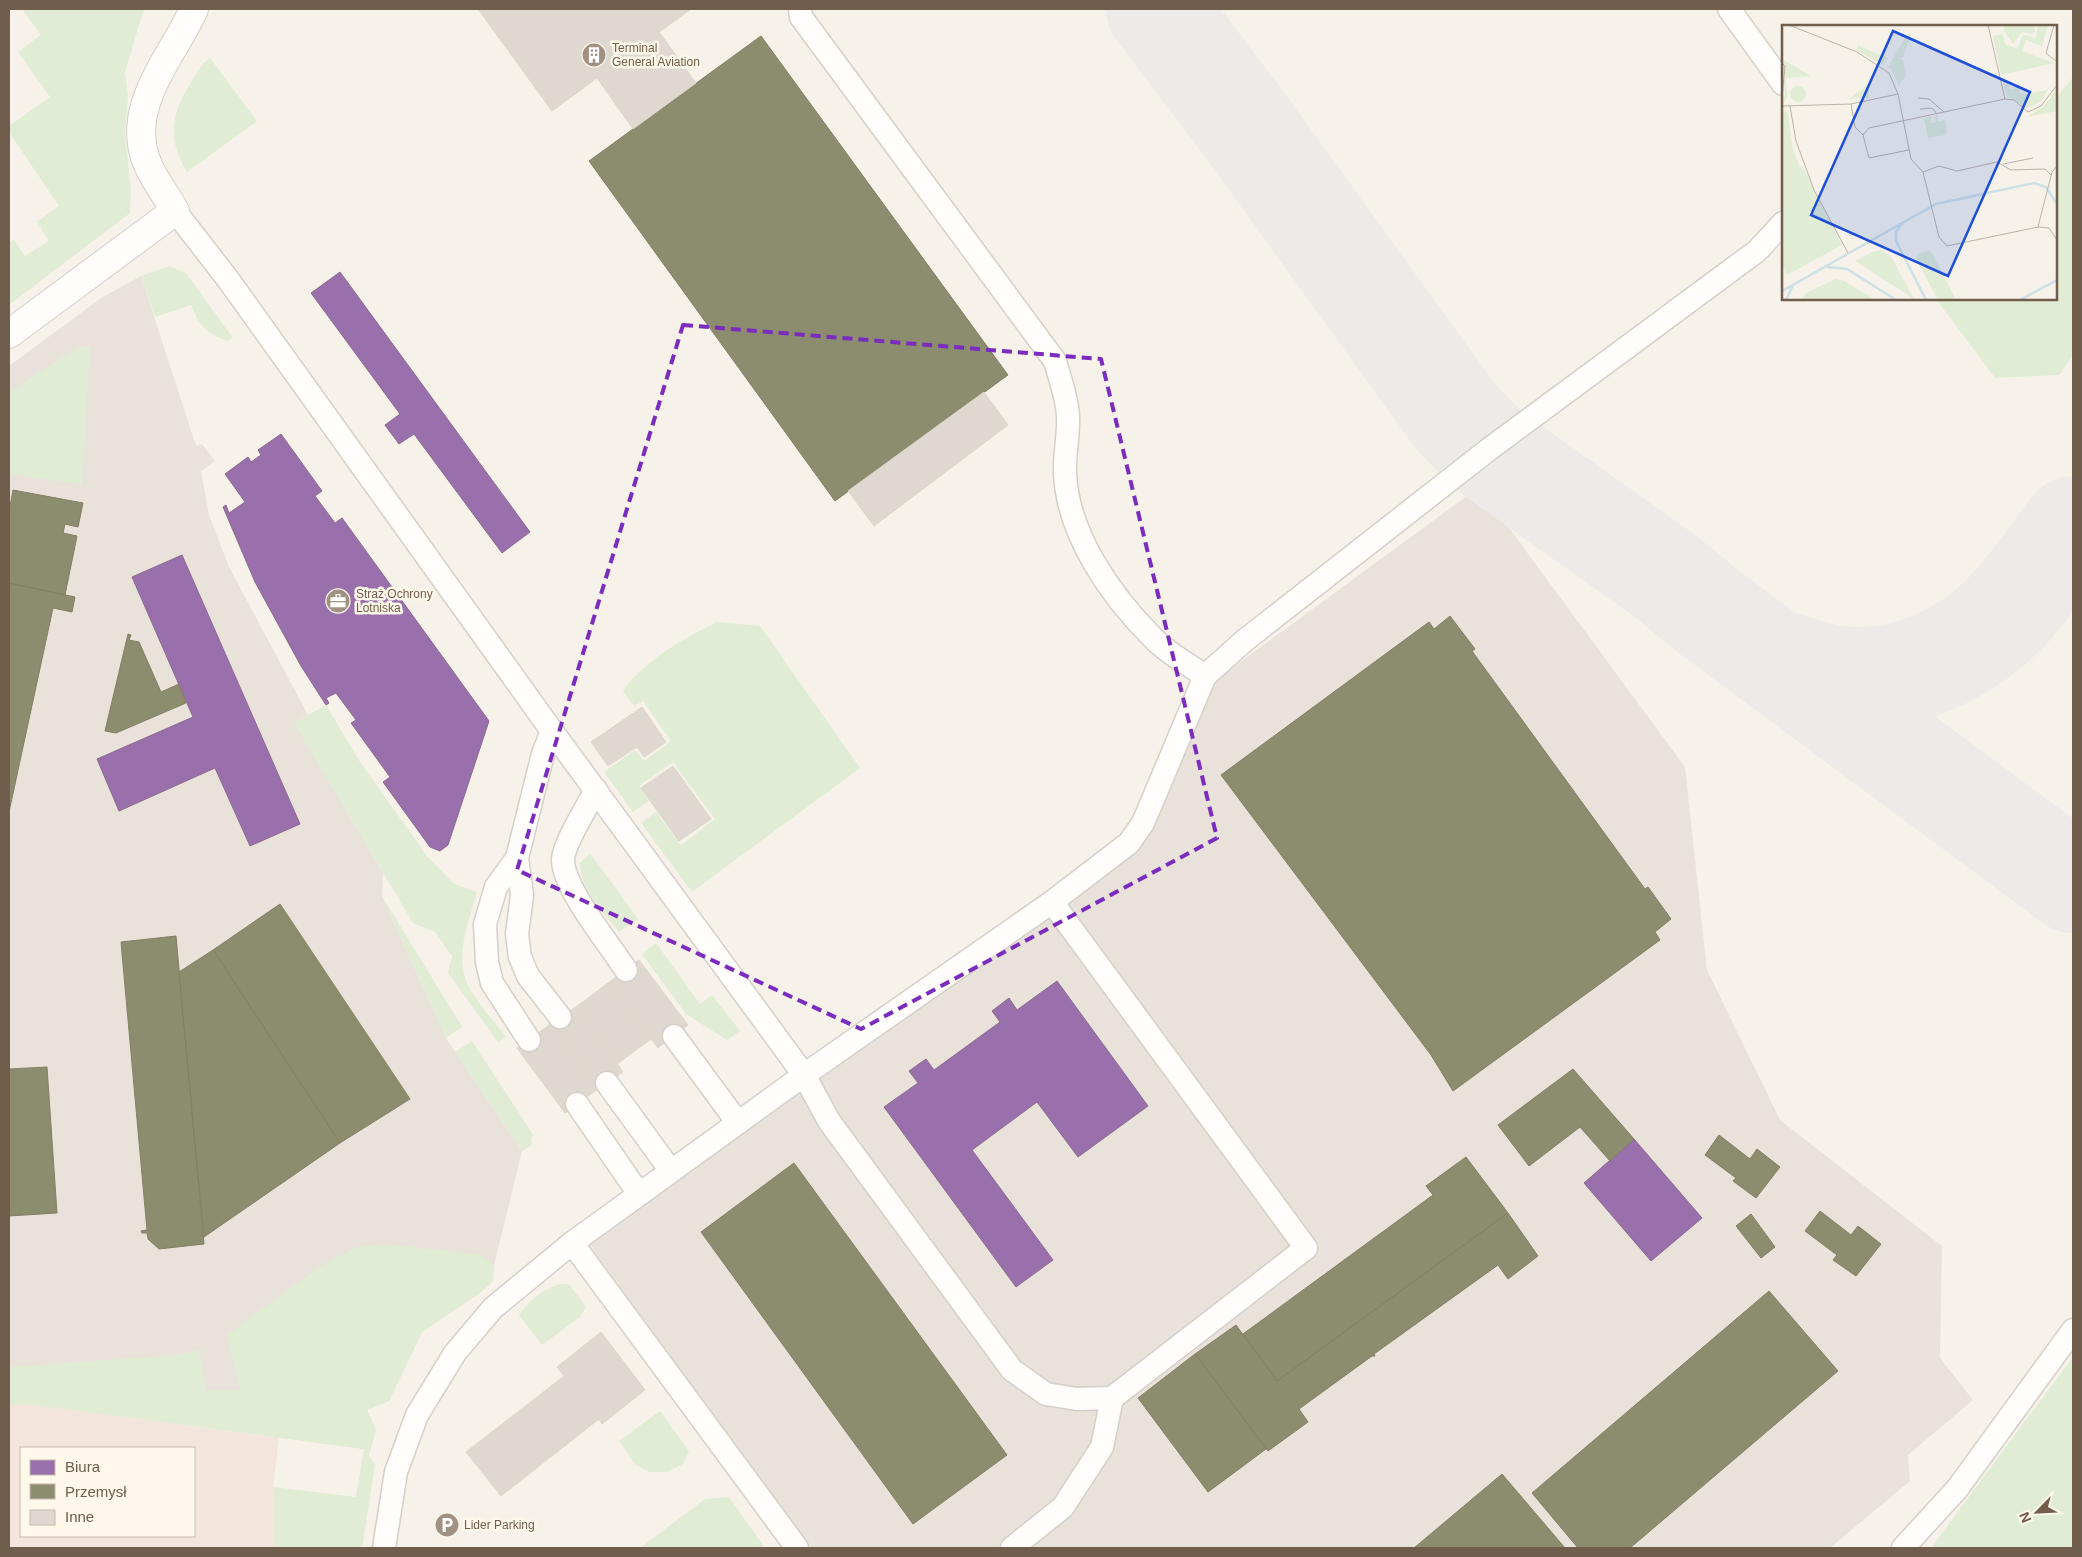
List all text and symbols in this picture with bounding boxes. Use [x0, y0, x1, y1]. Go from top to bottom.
inset map [1782, 25, 2057, 300]
place label: Terminal General Aviation [612, 41, 700, 69]
building icon: Terminal General Aviation [581, 42, 607, 68]
place label: Straż Ochrony Lotniska [356, 587, 433, 615]
office icon: Straż Ochrony Lotniska [325, 588, 351, 614]
legend [20, 1447, 195, 1537]
text: Biura [65, 1458, 101, 1475]
text: Przemysł [65, 1483, 127, 1500]
north arrow [2012, 1487, 2062, 1537]
text: Inne [65, 1508, 94, 1525]
text: N [2016, 1509, 2034, 1525]
parking icon: Lider Parking [434, 1512, 460, 1538]
place label: Lider Parking [464, 1518, 535, 1532]

